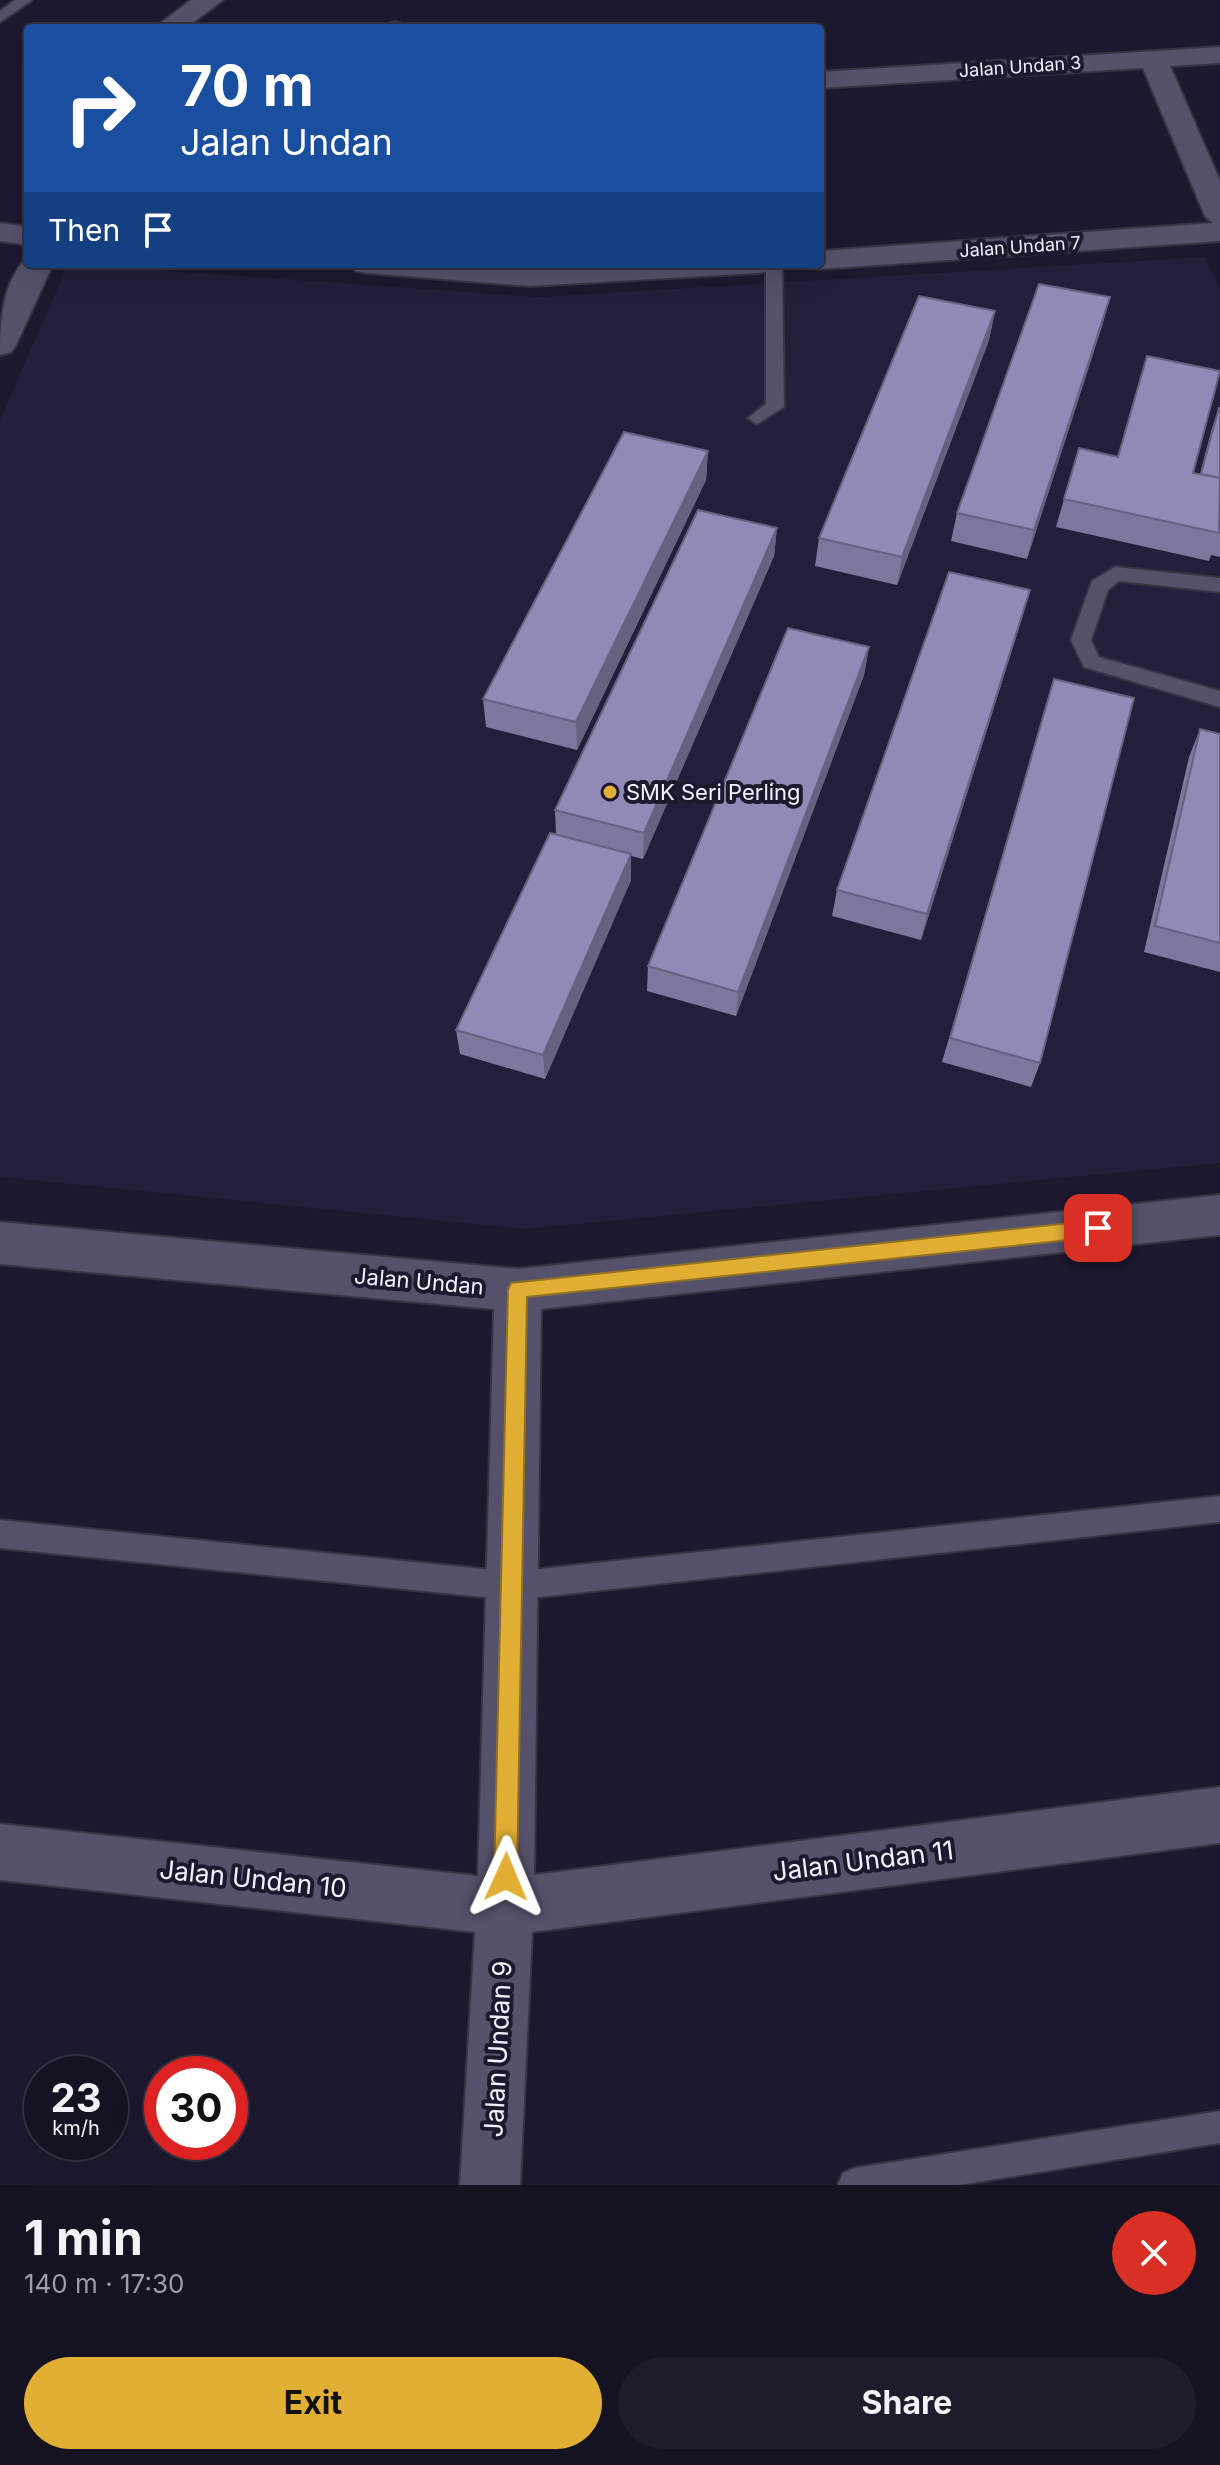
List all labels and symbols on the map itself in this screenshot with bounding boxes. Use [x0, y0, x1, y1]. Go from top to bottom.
street label: Jalan Undan 3 [958, 52, 1082, 81]
street label: Jalan Undan 7 [959, 232, 1081, 261]
place label: SMK Seri Perling [626, 779, 801, 805]
marker: SMK Seri Perling [601, 783, 619, 801]
pin [1064, 1194, 1132, 1262]
street label: Jalan Undan [353, 1262, 485, 1300]
street label: Jalan Undan 11 [771, 1834, 955, 1887]
position arrow [464, 1835, 548, 1919]
street label: Jalan Undan 10 [158, 1853, 348, 1904]
street label: Jalan Undan 9 [477, 1960, 518, 2138]
speed limit sign: 30 [144, 2056, 248, 2160]

